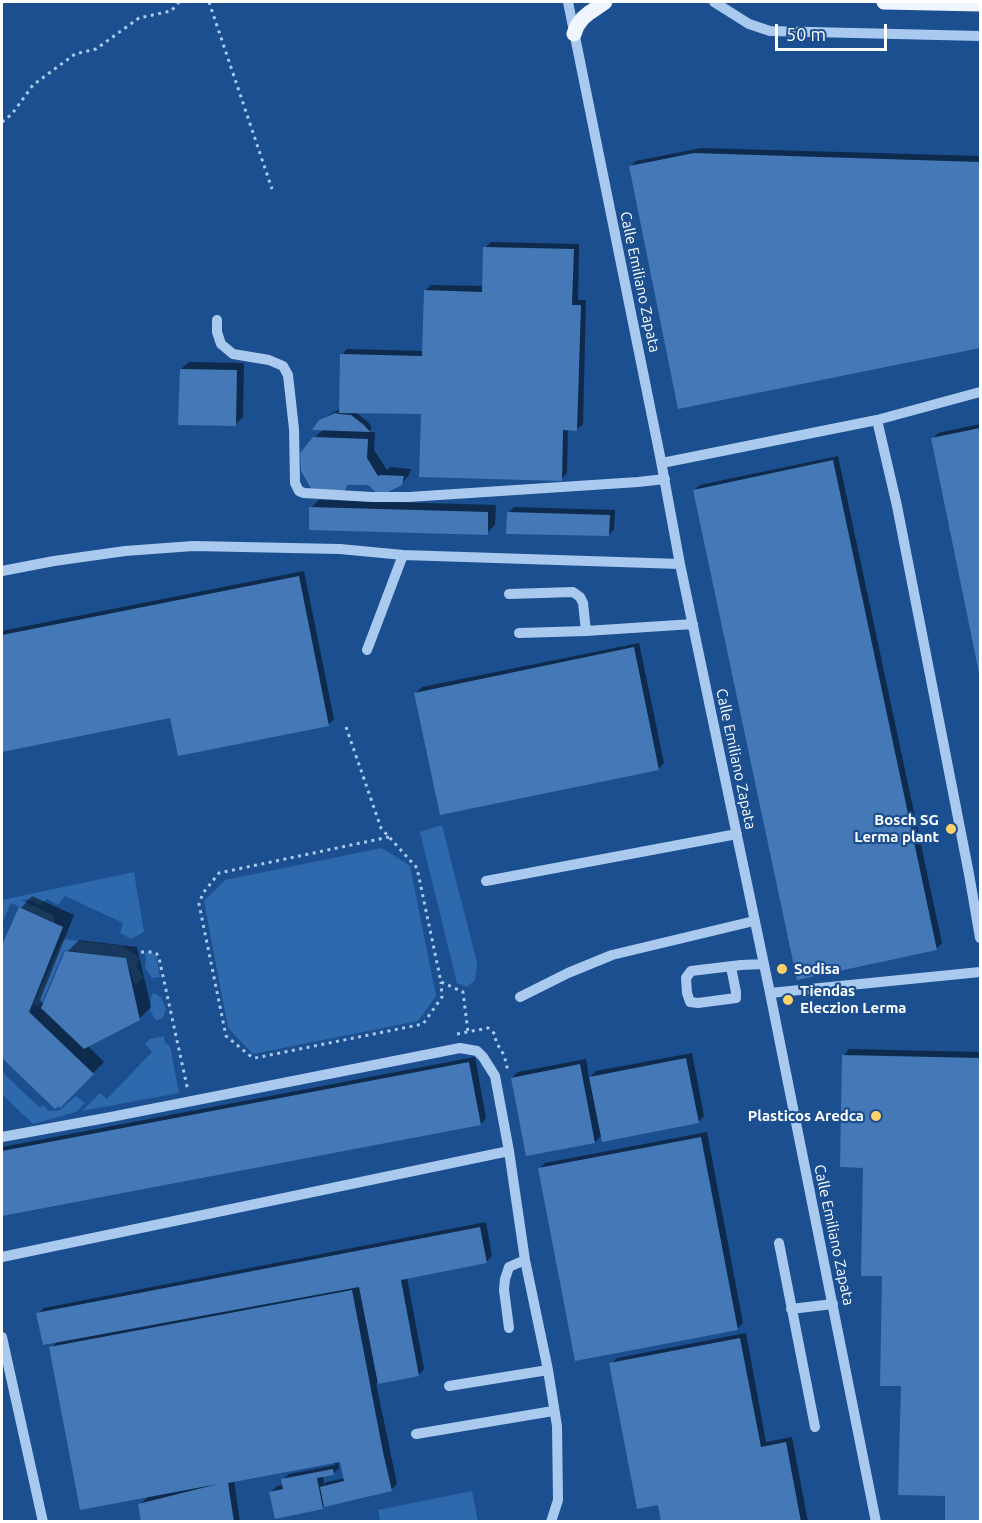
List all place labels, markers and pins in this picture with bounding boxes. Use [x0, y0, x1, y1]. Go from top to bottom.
place label: Bosch SG Lerma plant [854, 811, 939, 846]
marker: Bosch SG Lerma plant [944, 822, 958, 836]
place label: Sodisa [794, 960, 840, 978]
marker: Sodisa [775, 962, 789, 976]
place label: Tiendas Eleczion Lerma [800, 982, 906, 1017]
marker: Tiendas Eleczion Lerma [781, 993, 795, 1007]
place label: Plasticos Aredca [748, 1107, 864, 1125]
marker: Plasticos Aredca [869, 1109, 883, 1123]

